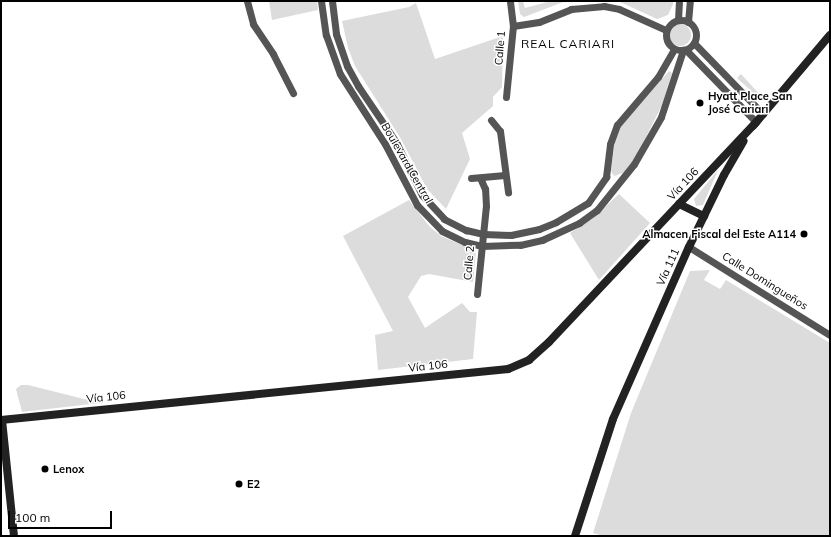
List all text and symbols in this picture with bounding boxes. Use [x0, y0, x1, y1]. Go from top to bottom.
street label: Calle 1 [492, 30, 508, 66]
district label: REAL CARIARI [521, 37, 615, 51]
place label: Hyatt Place San José Cariari [708, 90, 792, 116]
marker: Hyatt Place San José Cariari [695, 98, 705, 108]
street label: Boulevard Central [379, 120, 435, 206]
street label: Vía 106 [665, 165, 701, 203]
place label: Almacen Fiscal del Este A114 [642, 227, 796, 241]
marker: Almacen Fiscal del Este A114 [799, 229, 809, 239]
street label: Calle 2 [461, 245, 477, 281]
street label: Vía 111 [654, 246, 682, 288]
street label: Calle Domingueños [720, 249, 810, 313]
street label: Vía 106 [408, 357, 448, 375]
street label: Vía 106 [86, 388, 126, 406]
place label: Lenox [53, 462, 84, 476]
marker: Lenox [40, 464, 50, 474]
place label: E2 [247, 477, 260, 491]
marker: E2 [234, 479, 244, 489]
scale bar [10, 503, 114, 529]
text: 100 m [15, 510, 50, 525]

